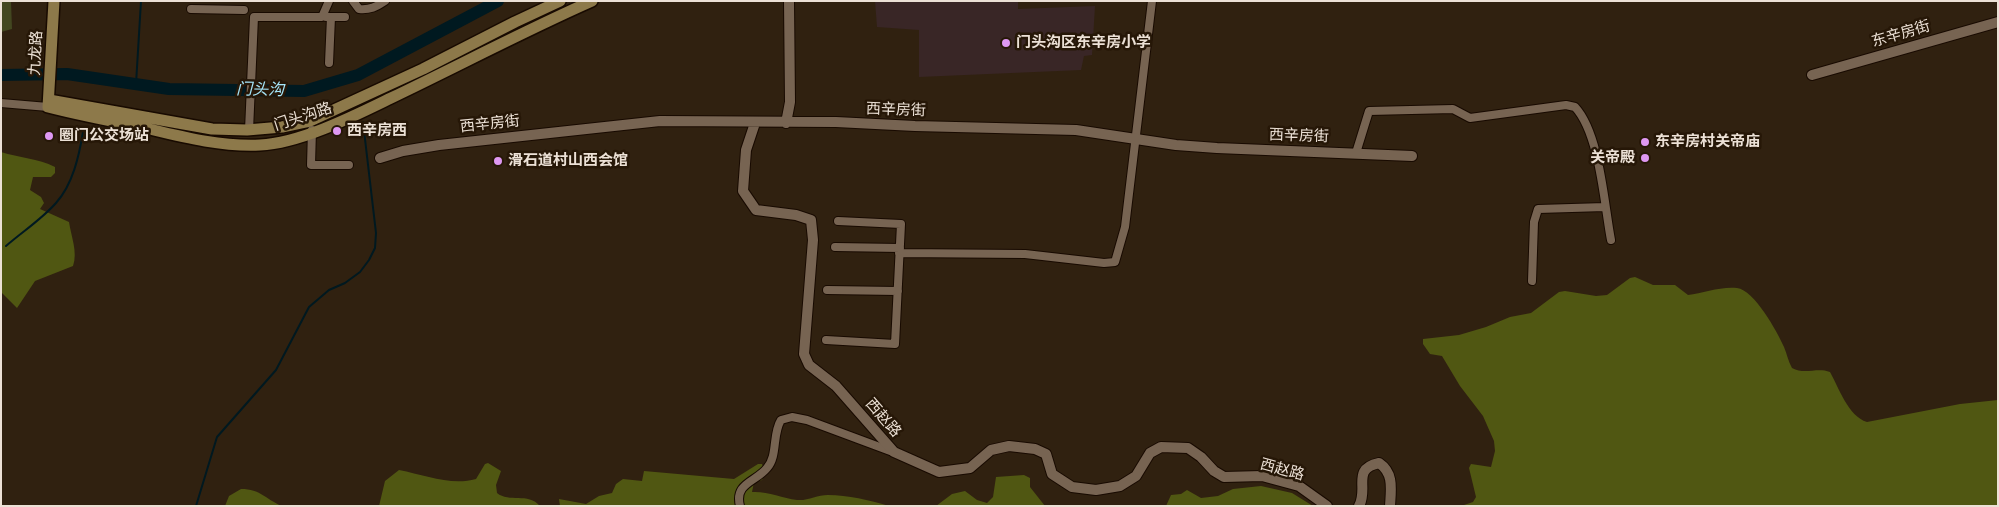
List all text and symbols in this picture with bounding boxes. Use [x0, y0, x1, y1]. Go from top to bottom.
street label: 东辛房街 [1870, 17, 1932, 51]
street label: 九龙路 [26, 30, 46, 76]
place label: 门头沟区东辛房小学 [1016, 34, 1151, 52]
marker: 门头沟区东辛房小学 [1000, 37, 1012, 49]
water label: 门头沟 [236, 80, 284, 100]
street label: 门头沟路 [272, 99, 334, 135]
street label: 西辛房街 [866, 100, 926, 120]
street label: 西辛房街 [459, 112, 521, 136]
place label: 西辛房西 [347, 122, 407, 140]
marker: 西辛房西 [331, 125, 343, 137]
street label: 西辛房街 [1269, 126, 1329, 146]
place label: 圈门公交场站 [59, 127, 149, 145]
marker: 圈门公交场站 [43, 130, 55, 142]
place label: 东辛房村关帝庙 [1655, 133, 1760, 151]
marker: 东辛房村关帝庙 [1639, 136, 1651, 148]
place label: 关帝殿 [1590, 149, 1635, 167]
place label: 滑石道村山西会馆 [508, 152, 628, 170]
marker: 关帝殿 [1639, 152, 1651, 164]
marker: 滑石道村山西会馆 [492, 155, 504, 167]
street label: 西赵路 [861, 395, 905, 441]
street label: 西赵路 [1258, 455, 1306, 485]

